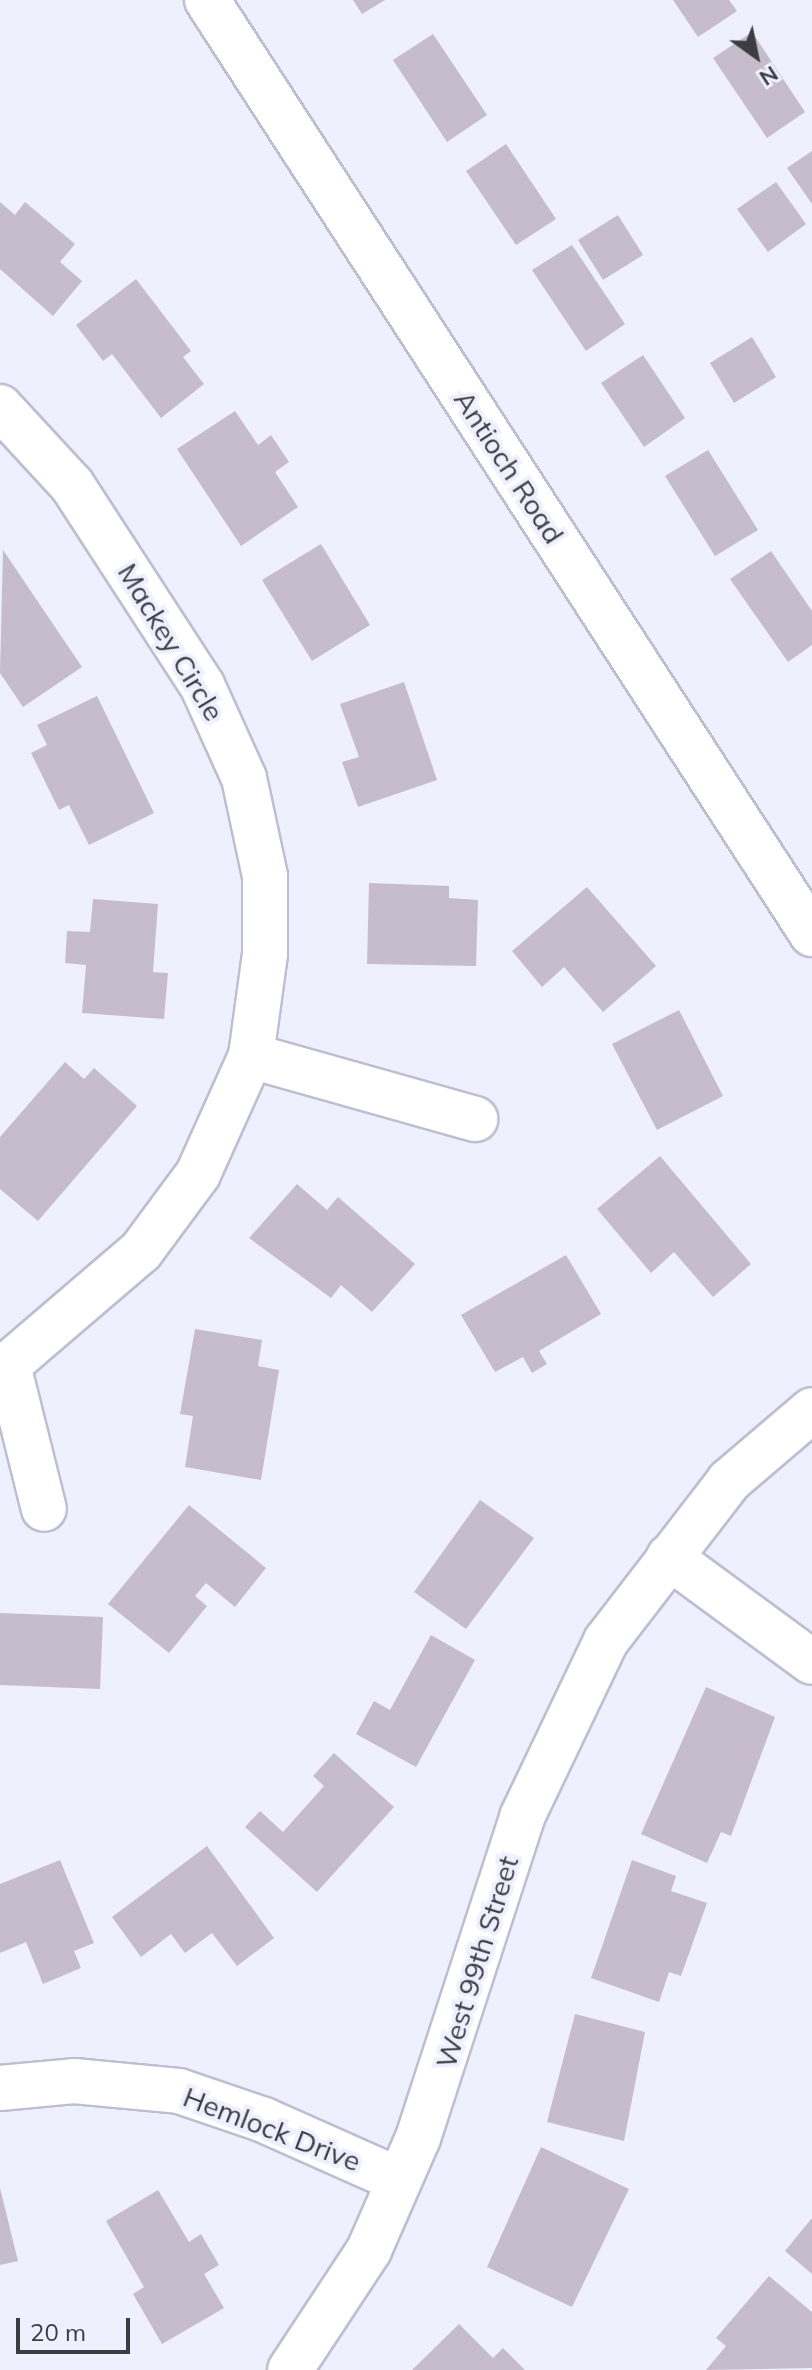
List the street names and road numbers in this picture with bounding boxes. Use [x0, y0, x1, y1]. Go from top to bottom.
street label: Antioch Road [447, 384, 571, 550]
street label: Mackey Circle [111, 557, 231, 727]
street label: West 99th Street [429, 1852, 525, 2072]
street label: Hemlock Drive [179, 2080, 365, 2178]

